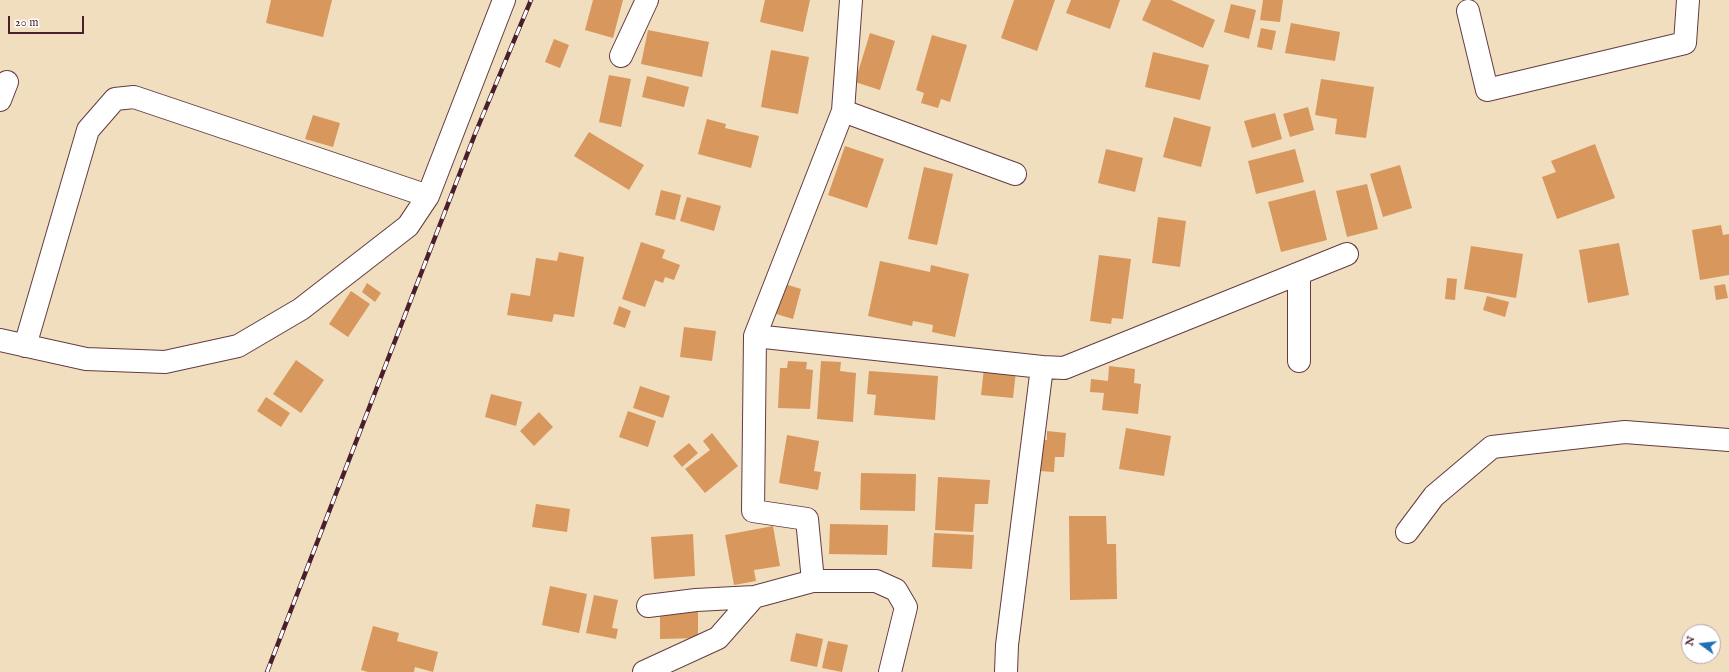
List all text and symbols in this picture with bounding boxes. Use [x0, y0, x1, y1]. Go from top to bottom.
scale bar [10, 8, 86, 34]
text: 20 m [15, 15, 38, 30]
north arrow [1681, 624, 1721, 664]
text: N [1682, 635, 1698, 648]

